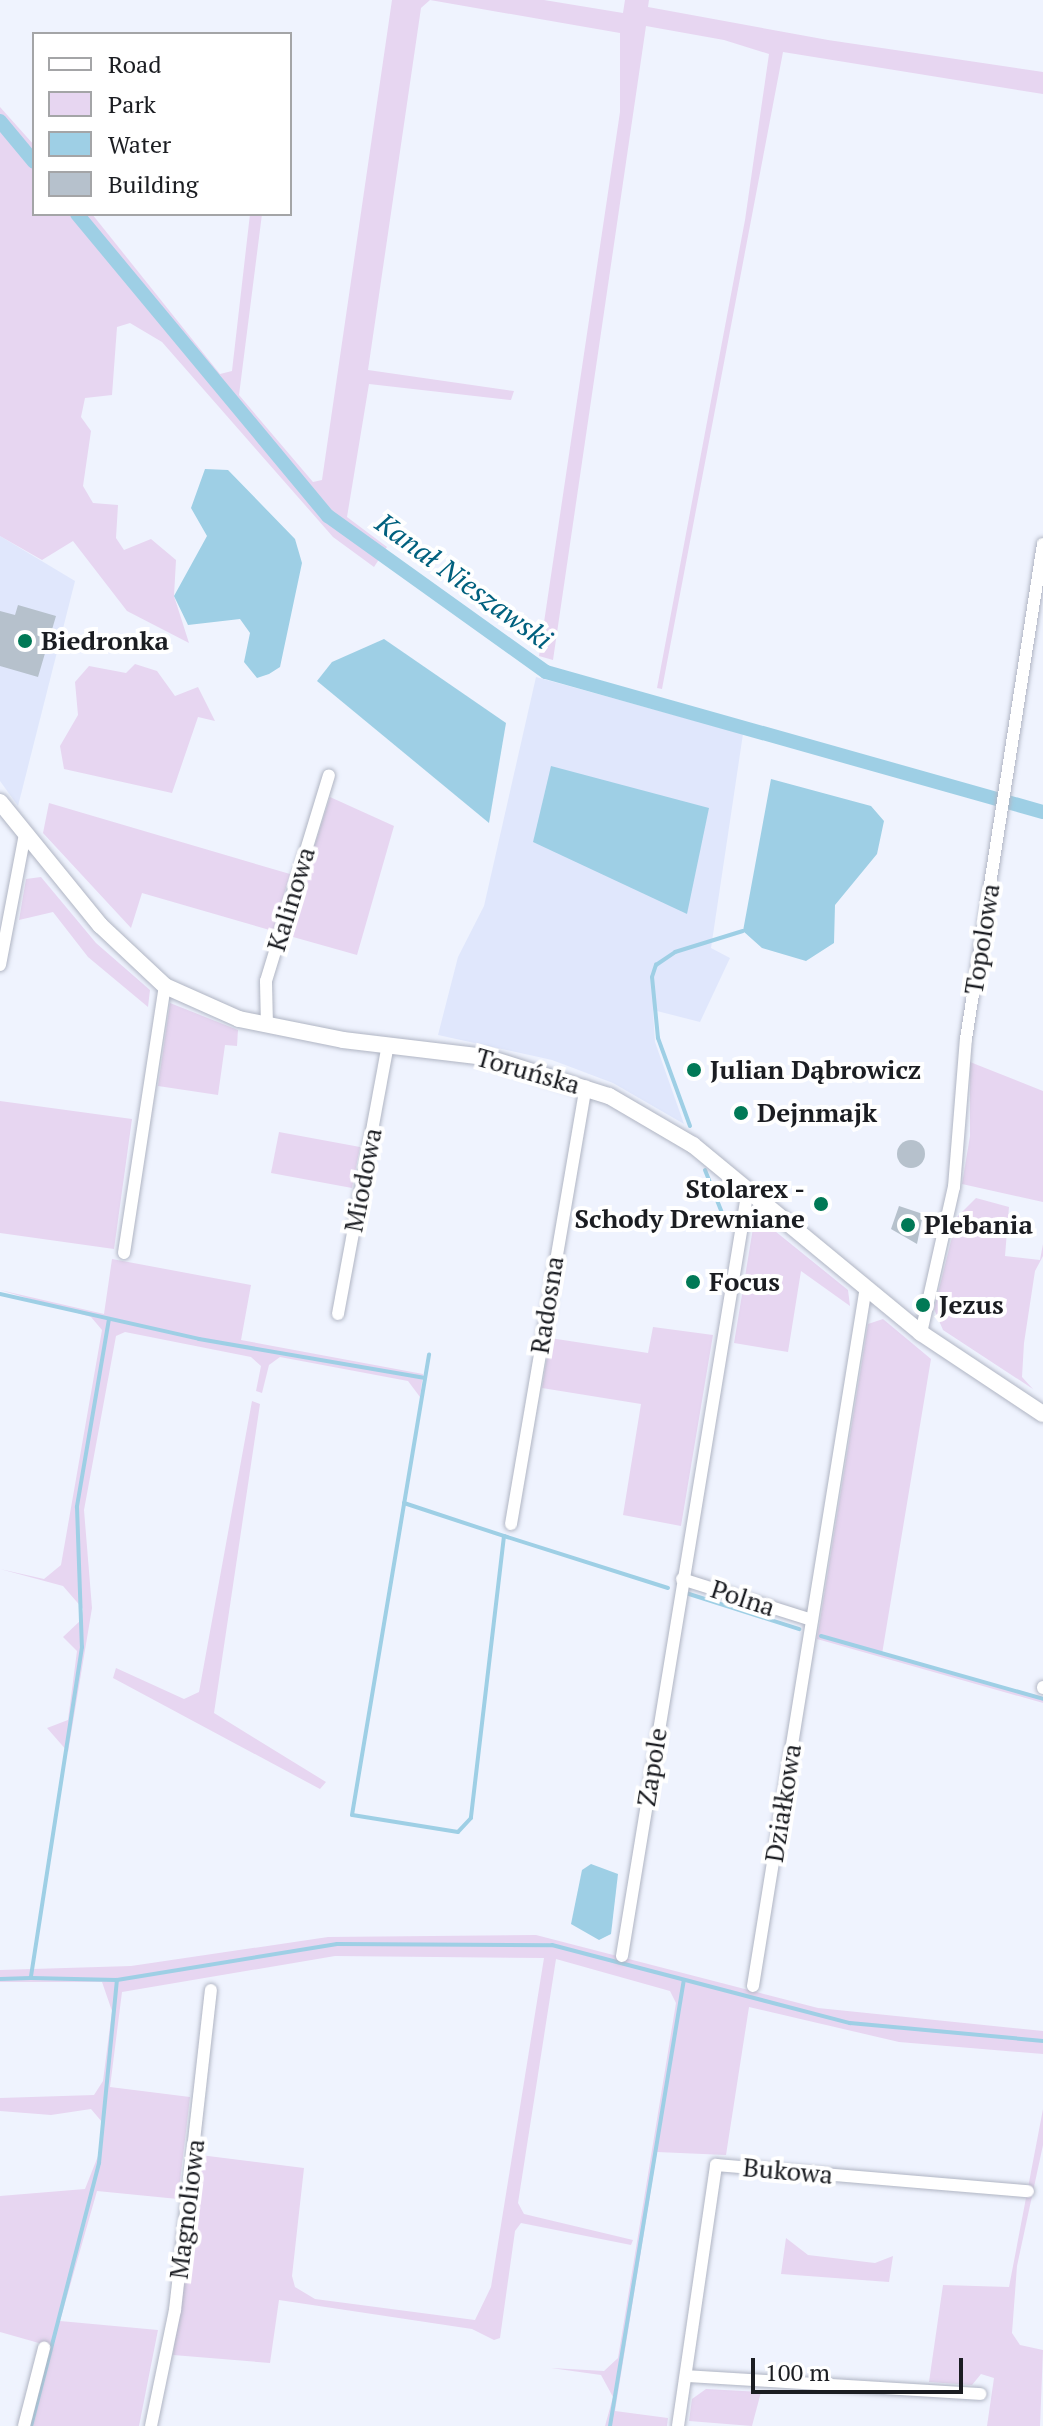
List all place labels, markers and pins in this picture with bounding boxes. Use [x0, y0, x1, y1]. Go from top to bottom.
place label: Biedronka [41, 625, 169, 657]
marker: Biedronka [16, 632, 34, 650]
place label: Julian Dąbrowicz [710, 1054, 921, 1086]
marker: Julian Dąbrowicz [685, 1061, 703, 1079]
place label: Dejnmajk [757, 1097, 877, 1129]
marker: Dejnmajk [732, 1104, 750, 1122]
place label: Stolarex - Schody Drewniane [575, 1173, 805, 1234]
marker: Stolarex - Schody Drewniane [812, 1195, 830, 1213]
place label: Plebania [924, 1209, 1033, 1241]
marker: Plebania [899, 1216, 917, 1234]
place label: Focus [709, 1266, 780, 1298]
marker: Focus [684, 1273, 702, 1291]
place label: Jezus [939, 1289, 1004, 1321]
marker: Jezus [914, 1296, 932, 1314]

